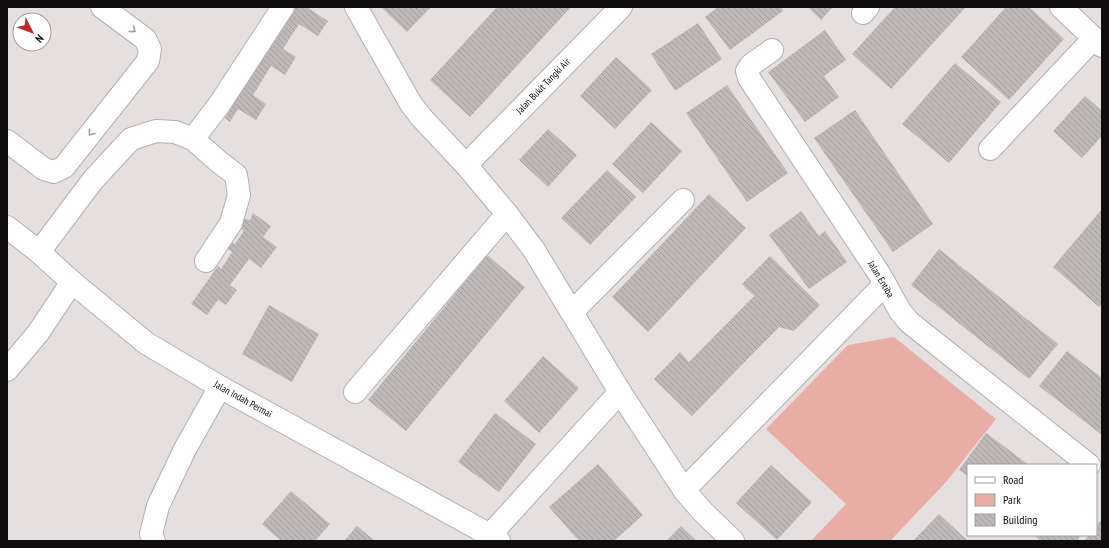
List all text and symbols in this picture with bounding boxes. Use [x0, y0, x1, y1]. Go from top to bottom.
north arrow [12, 12, 52, 52]
one-way arrow [129, 25, 136, 32]
text: N [32, 32, 47, 46]
street label: Jalan Bukit Tangki Air [512, 55, 573, 117]
one-way arrow [89, 129, 96, 136]
street label: Jalan Entiba [864, 257, 897, 300]
street label: Jalan Indah Permai [211, 377, 274, 420]
legend [967, 464, 1097, 536]
text: Road [1003, 472, 1023, 487]
text: Park [1003, 492, 1021, 507]
text: Building [1003, 512, 1038, 527]

